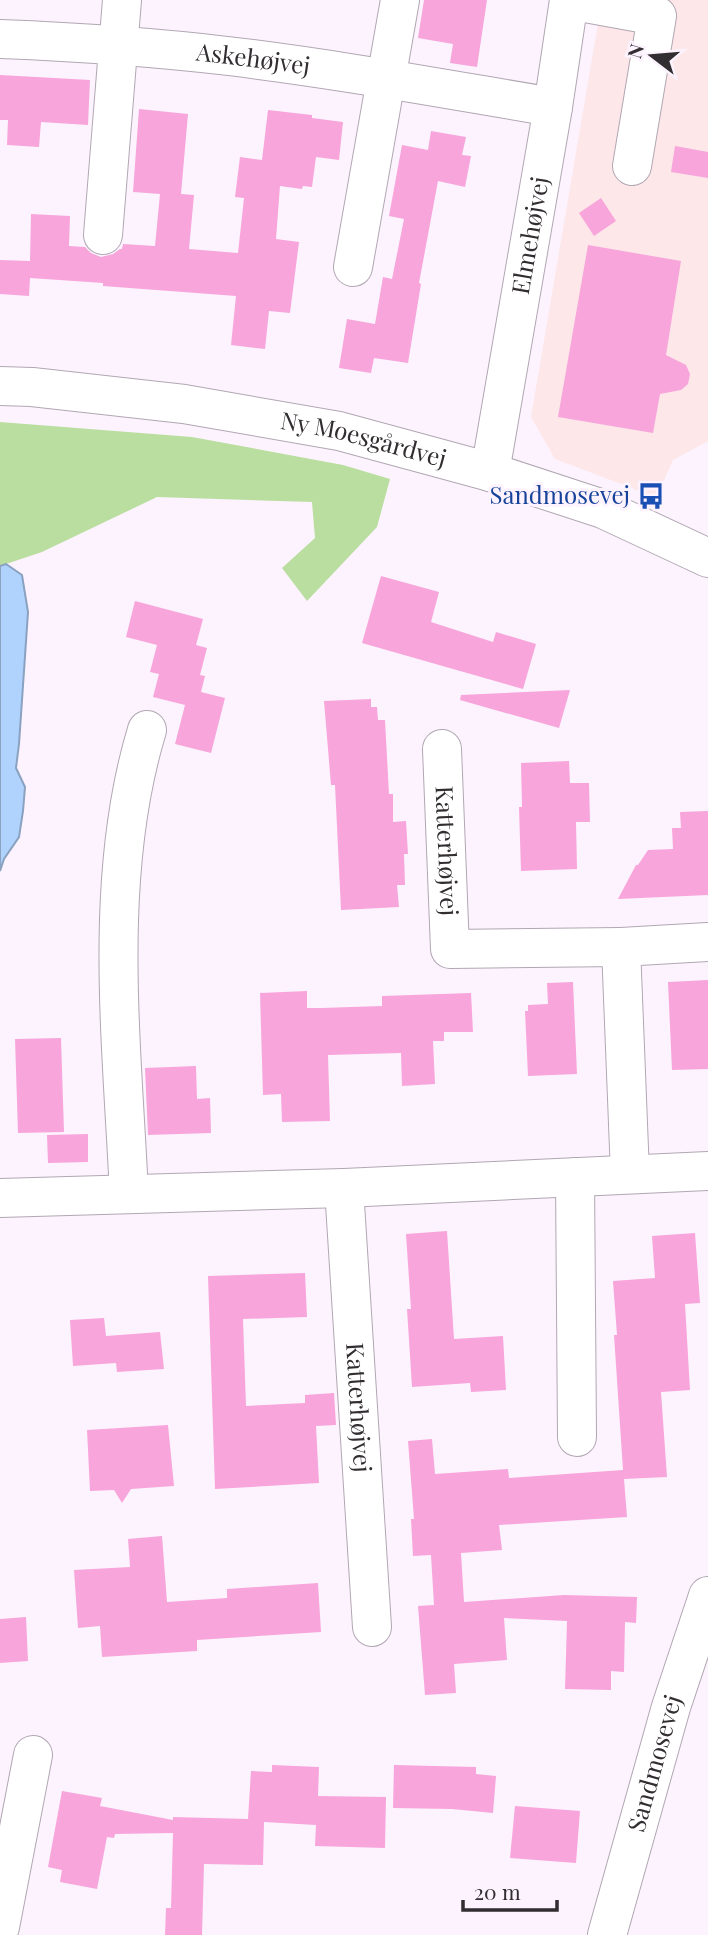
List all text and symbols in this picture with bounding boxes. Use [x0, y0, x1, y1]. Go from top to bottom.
north arrow [617, 21, 687, 91]
street label: Askehøjvej [194, 34, 312, 81]
text: N [620, 41, 649, 61]
street label: Elmehøjvej [503, 174, 555, 296]
street label: Ny Moesgårdvej [279, 403, 450, 473]
place label: Sandmosevej [490, 478, 630, 510]
bus stop icon: Sandmosevej [636, 481, 666, 511]
street label: Katterhøjvej [429, 785, 467, 916]
street label: Katterhøjvej [340, 1342, 380, 1473]
street label: Sandmosevej [619, 1690, 688, 1835]
scale bar [463, 1868, 558, 1912]
text: 20 m [474, 1877, 521, 1905]

